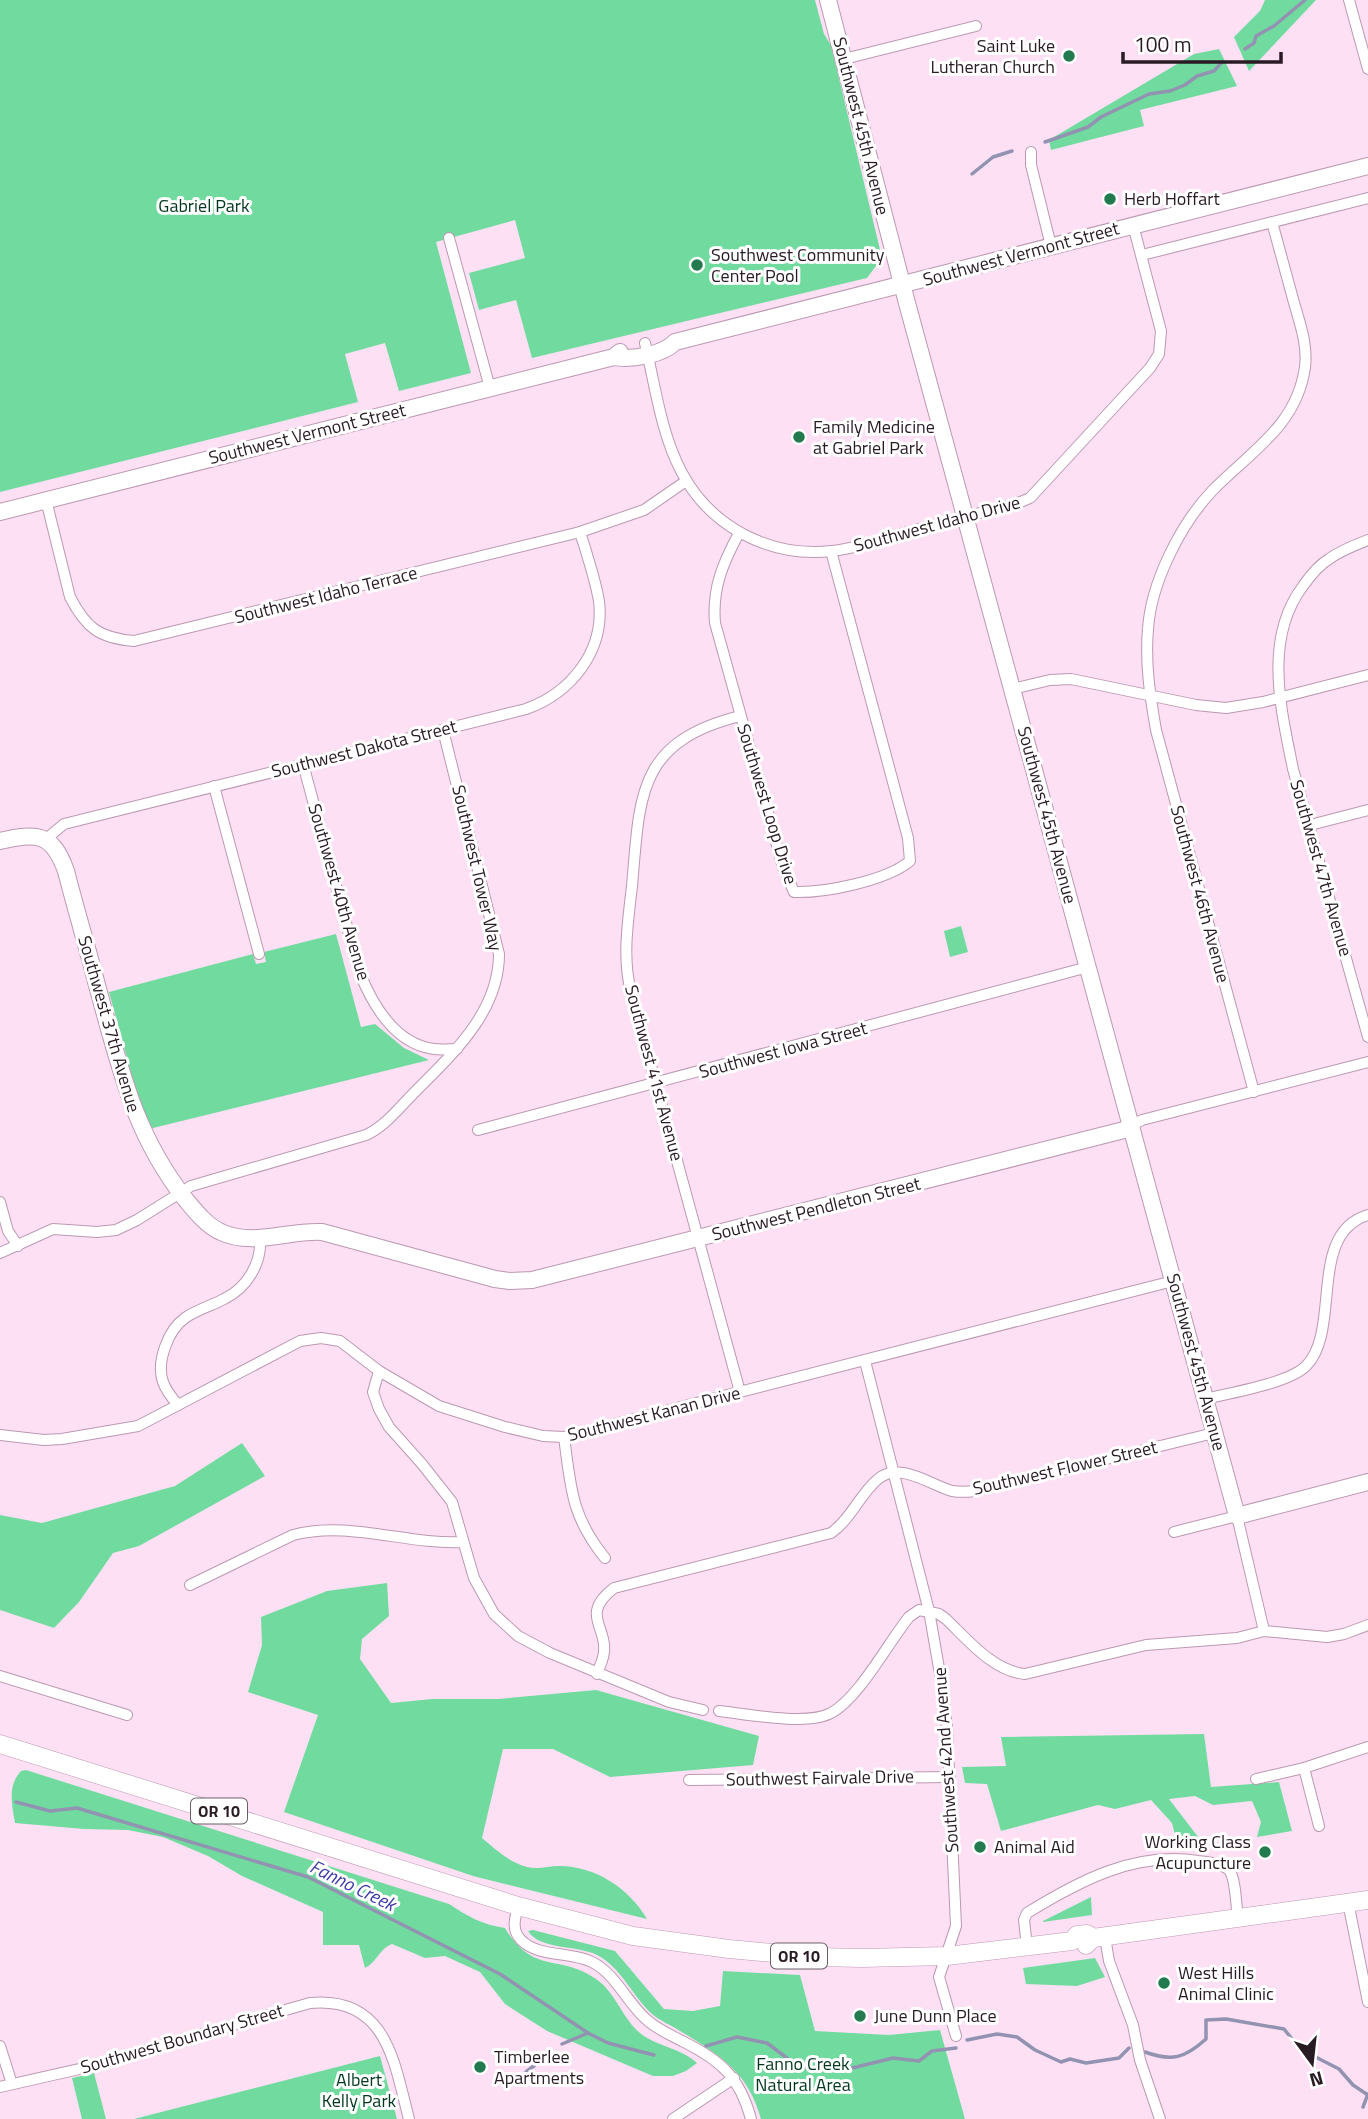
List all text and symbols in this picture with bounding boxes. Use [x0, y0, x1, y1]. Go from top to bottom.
scale bar [1123, 21, 1280, 65]
text: 100 m [1134, 28, 1191, 60]
place label: Saint Luke Lutheran Church [930, 32, 1055, 80]
street label: Southwest 45th Avenue [826, 34, 897, 218]
marker: Saint Luke Lutheran Church [1061, 48, 1077, 64]
place label: Herb Hoffart [1124, 185, 1221, 212]
marker: Herb Hoffart [1102, 191, 1118, 207]
park label: Gabriel Park [158, 192, 250, 219]
street label: Southwest Vermont Street [920, 214, 1123, 293]
place label: Southwest Community Center Pool [711, 241, 885, 289]
marker: Southwest Community Center Pool [689, 257, 705, 273]
street label: Southwest Vermont Street [206, 396, 409, 471]
place label: Family Medicine at Gabriel Park [813, 413, 935, 461]
marker: Family Medicine at Gabriel Park [791, 429, 807, 445]
street label: Southwest Idaho Drive [851, 488, 1023, 559]
street label: Southwest Idaho Terrace [232, 559, 420, 630]
street label: Southwest Dakota Street [268, 712, 460, 785]
street label: Southwest Loop Drive [730, 720, 805, 887]
street label: Southwest 45th Avenue [1011, 723, 1084, 906]
street label: Southwest 47th Avenue [1283, 776, 1360, 959]
street label: Southwest Tower Way [445, 782, 510, 954]
street label: Southwest 40th Avenue [301, 800, 378, 983]
street label: Southwest 46th Avenue [1164, 802, 1237, 985]
street label: Southwest 37th Avenue [71, 932, 148, 1115]
street label: Southwest 41st Avenue [618, 982, 691, 1164]
street label: Southwest Iowa Street [696, 1014, 870, 1085]
street label: Southwest Pendleton Street [709, 1169, 924, 1248]
street label: Southwest 45th Avenue [1160, 1270, 1233, 1453]
street label: Southwest Kanan Drive [565, 1379, 743, 1448]
street label: Southwest Flower Street [970, 1433, 1160, 1502]
street label: Southwest 42nd Avenue [926, 1666, 965, 1854]
street label: Southwest Fairvale Drive [726, 1762, 914, 1793]
road number: OR 10 [191, 1798, 247, 1824]
place label: Working Class Acupuncture [1145, 1828, 1251, 1876]
place label: Animal Aid [994, 1833, 1075, 1860]
marker: Animal Aid [972, 1839, 988, 1855]
marker: Working Class Acupuncture [1257, 1844, 1273, 1860]
water label: Fanno Creek [305, 1851, 403, 1919]
road number: OR 10 [771, 1944, 827, 1968]
place label: West Hills Animal Clinic [1178, 1959, 1274, 2007]
marker: West Hills Animal Clinic [1156, 1975, 1172, 1991]
street label: Southwest Boundary Street [77, 1996, 287, 2080]
place label: June Dunn Place [874, 2002, 997, 2029]
marker: June Dunn Place [852, 2008, 868, 2024]
north arrow [1277, 2028, 1347, 2098]
place label: Timberlee Apartments [494, 2043, 584, 2091]
park label: Fanno Creek Natural Area [755, 2050, 851, 2098]
marker: Timberlee Apartments [472, 2059, 488, 2075]
text: N [1306, 2064, 1327, 2096]
park label: Albert Kelly Park [322, 2066, 397, 2114]

